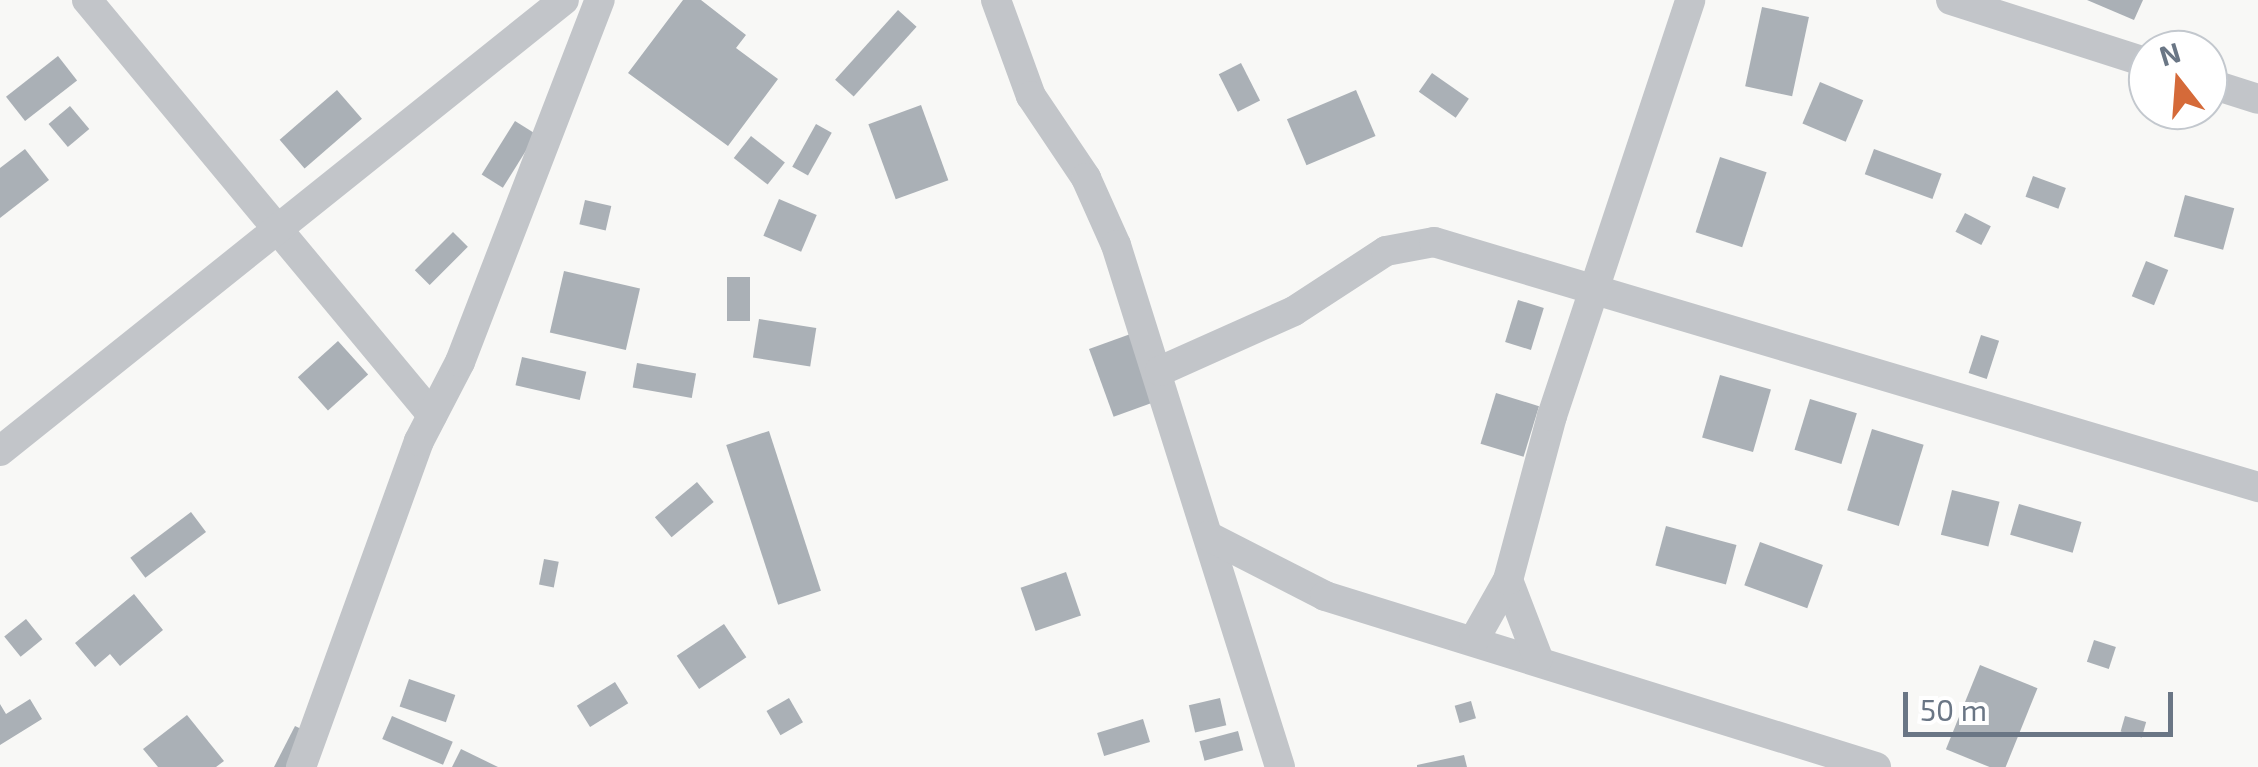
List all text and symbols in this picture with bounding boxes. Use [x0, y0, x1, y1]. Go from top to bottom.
north arrow [2128, 30, 2228, 130]
text: N [2155, 34, 2184, 72]
scale bar [1908, 672, 2178, 734]
text: 50 m [1920, 691, 1987, 727]

